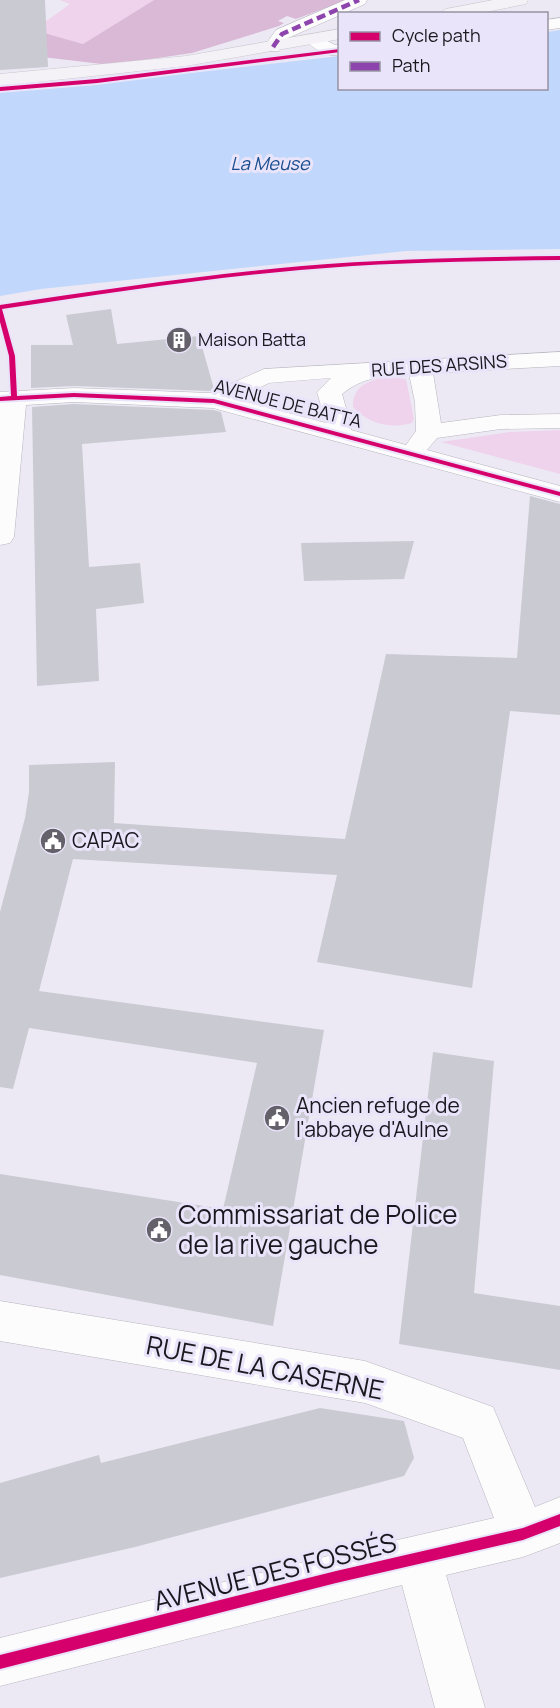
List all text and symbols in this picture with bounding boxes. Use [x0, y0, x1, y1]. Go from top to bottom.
legend [338, 12, 548, 90]
text: Cycle path [392, 23, 481, 47]
text: Path [392, 53, 430, 77]
water label: La Meuse [230, 151, 311, 175]
building icon: Maison Batta [164, 325, 194, 355]
place label: Maison Batta [198, 327, 306, 351]
street label: RUE DES ARSINS [370, 348, 508, 382]
street label: AVENUE DE BATTA [212, 373, 365, 433]
public building icon: CAPAC [38, 826, 68, 856]
place label: CAPAC [72, 826, 139, 854]
place label: Ancien refuge de l'abbaye d'Aulne [296, 1091, 460, 1143]
public building icon: Ancien refuge de l'abbaye d'Aulne [262, 1103, 292, 1133]
place label: Commissariat de Police de la rive gauche [178, 1196, 458, 1262]
public building icon: Commissariat de Police de la rive gauche [144, 1215, 174, 1245]
street label: RUE DE LA CASERNE [143, 1326, 387, 1408]
street label: AVENUE DES FOSSÉS [150, 1523, 400, 1619]

